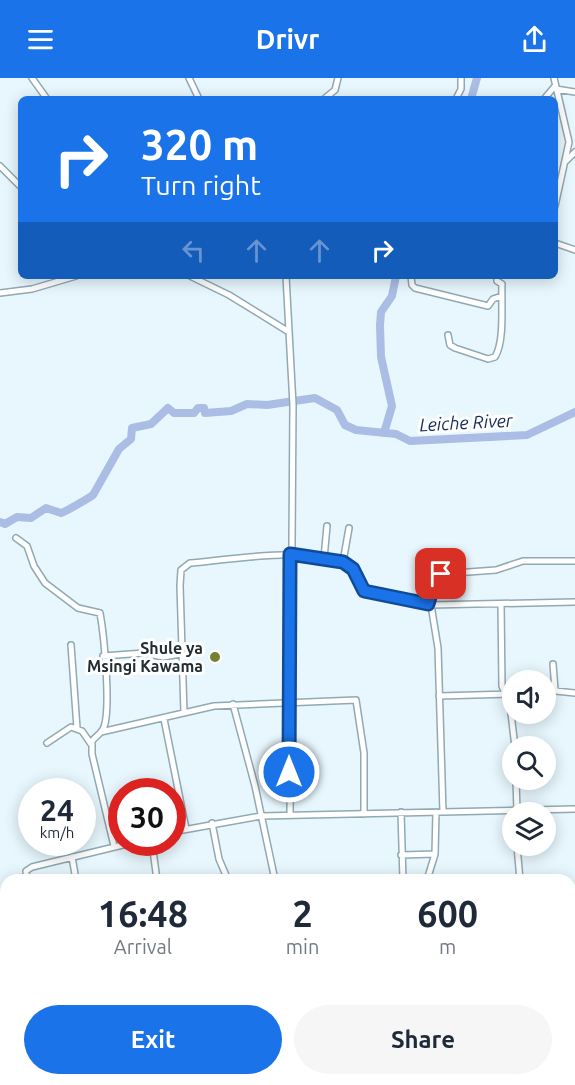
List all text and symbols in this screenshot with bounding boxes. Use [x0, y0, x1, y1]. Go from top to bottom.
icon: menu [24, 23, 57, 56]
icon: share [518, 23, 551, 56]
text: Drivr [256, 24, 319, 54]
icon: right [42, 120, 120, 198]
text: 320 m [141, 121, 258, 168]
text: Turn right [141, 170, 261, 200]
icon: left [177, 234, 210, 267]
icon: ahead [240, 234, 273, 267]
icon: ahead [303, 234, 336, 267]
icon: right [366, 234, 399, 267]
water label: Leiche River [419, 410, 514, 434]
pin [415, 548, 466, 599]
icon: arrive [424, 557, 457, 590]
place label: Shule ya Msingi Kawama [87, 639, 203, 675]
marker: Shule ya Msingi Kawama [208, 650, 222, 664]
map controls [502, 670, 556, 856]
button: sound [502, 670, 556, 724]
button: search [502, 736, 556, 790]
position arrow [257, 740, 321, 804]
speed limit sign: 30 [108, 778, 186, 856]
text: 24 [40, 793, 74, 827]
button: layers [502, 802, 556, 856]
text: km/h [40, 824, 74, 841]
text: 16:48 [98, 893, 188, 934]
text: 2 [292, 893, 313, 934]
text: 600 [417, 893, 478, 934]
text: Arrival [114, 935, 172, 958]
text: min [286, 935, 319, 958]
text: m [439, 935, 456, 958]
button: Exit [24, 1005, 282, 1074]
button: Share [294, 1005, 552, 1074]

